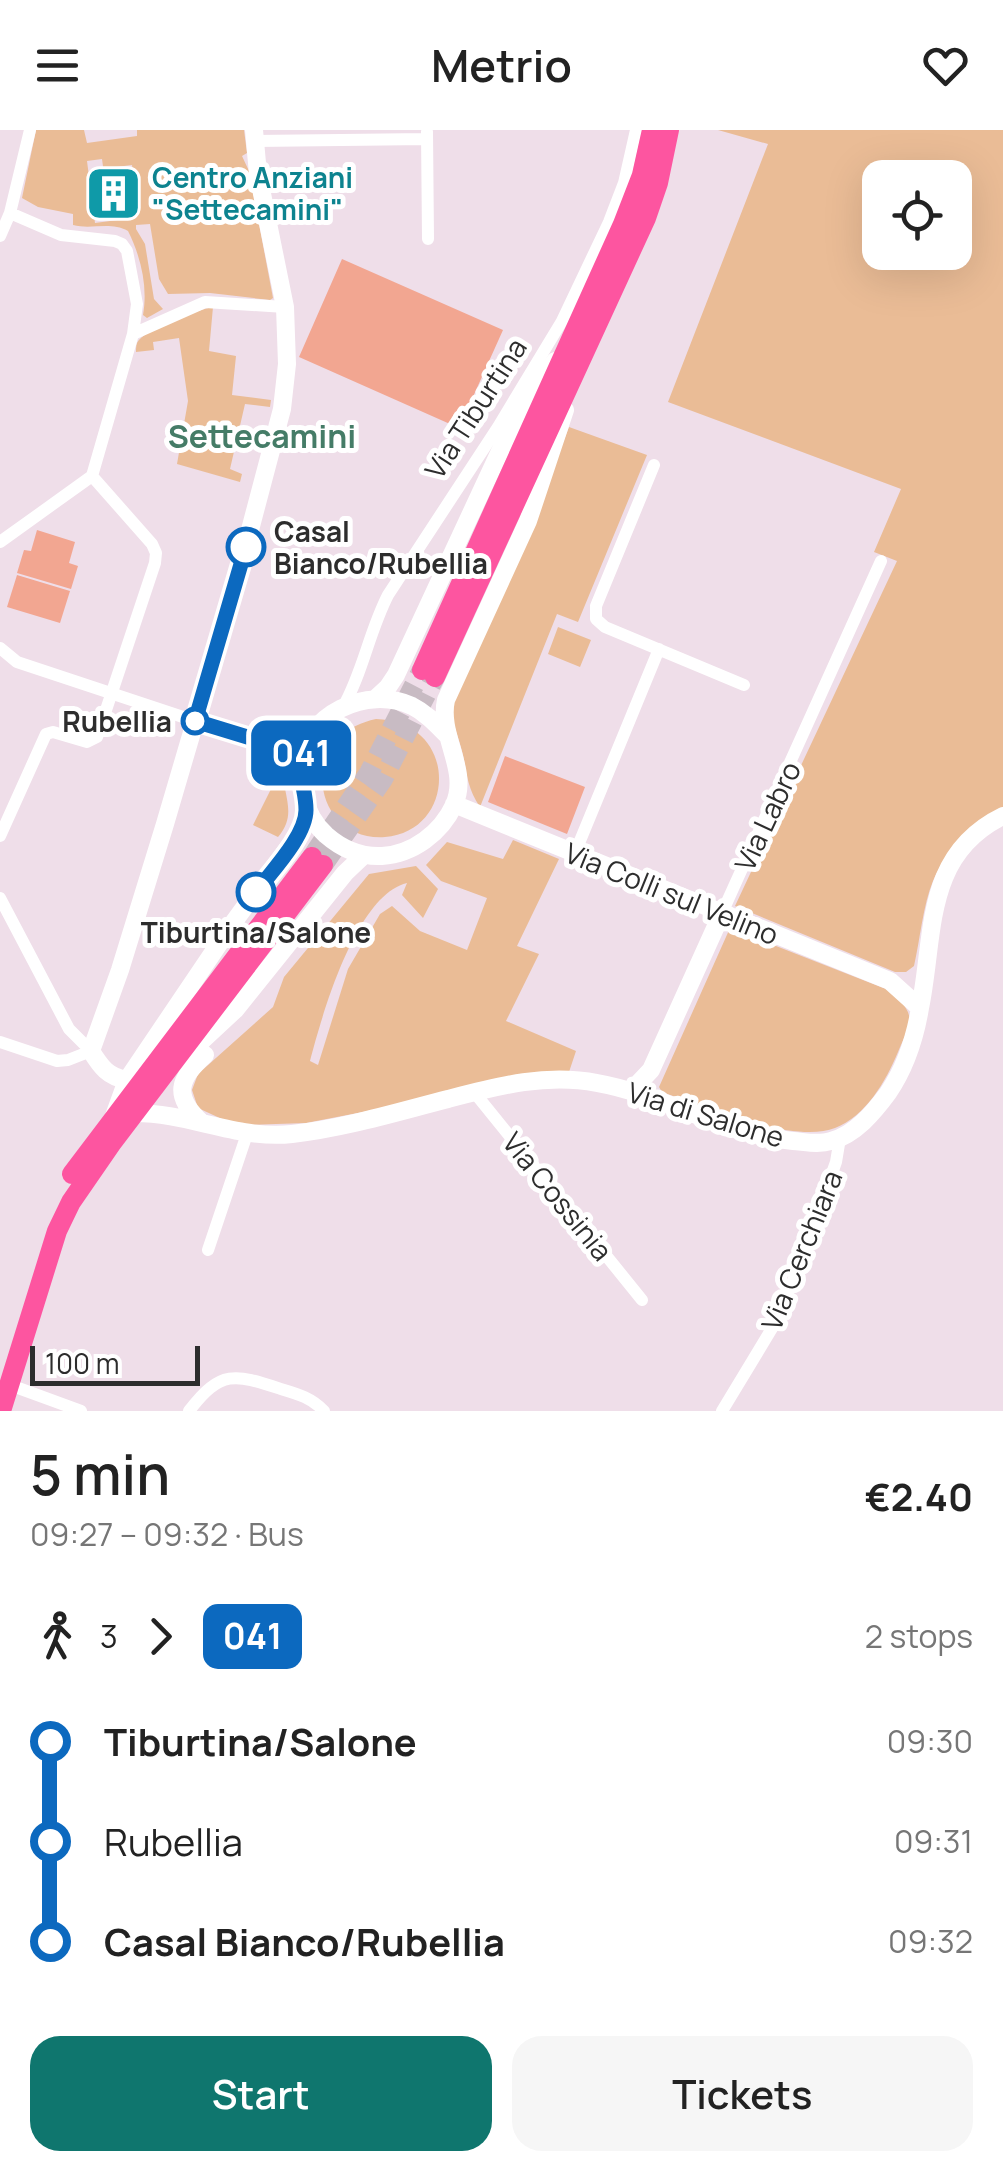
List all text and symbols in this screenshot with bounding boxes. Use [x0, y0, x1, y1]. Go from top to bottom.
text: Metrio [431, 34, 572, 96]
icon: menu [30, 38, 85, 93]
icon: heart [918, 38, 973, 93]
place label: Centro Anziani "Settecamini" [152, 158, 353, 228]
map controls [862, 160, 972, 270]
button: locate [862, 160, 972, 270]
building icon: Centro Anziani "Settecamini" [83, 163, 143, 223]
street label: Via Tiburtina [415, 330, 535, 486]
district label: Settecamini [168, 414, 356, 458]
place label: Casal Bianco/Rubellia [274, 512, 488, 582]
marker: Casal Bianco/Rubellia [227, 528, 265, 566]
place label: Rubellia [62, 702, 172, 740]
marker: Rubellia [182, 708, 208, 734]
line badge: 041 [244, 720, 358, 786]
text: 041 [271, 729, 331, 777]
street label: Via Labro [725, 755, 809, 877]
street label: Via Colli sul Velino [560, 833, 784, 953]
marker: Tiburtina/Salone [237, 873, 275, 911]
place label: Tiburtina/Salone [141, 913, 371, 951]
street label: Via di Salone [623, 1072, 789, 1156]
street label: Via Cossinia [494, 1124, 622, 1268]
street label: Via Cerchiara [752, 1164, 850, 1336]
scale bar [30, 1341, 200, 1386]
text: 100 m [45, 1344, 119, 1382]
text: 5 min [30, 1436, 170, 1512]
text: €2.40 [865, 1470, 973, 1522]
text: 09:27 – 09:32 · Bus [30, 1512, 304, 1556]
icon: walk [30, 1609, 85, 1664]
icon: forward [133, 1609, 188, 1664]
text: 041 [223, 1612, 282, 1660]
text: 3 [100, 1614, 118, 1658]
text: 2 stops [865, 1614, 973, 1658]
text: Tiburtina/Salone [104, 1715, 417, 1767]
text: 09:30 [887, 1719, 973, 1763]
text: Rubellia [104, 1815, 243, 1867]
text: 09:31 [894, 1819, 973, 1863]
text: Casal Bianco/Rubellia [104, 1915, 505, 1967]
text: 09:32 [888, 1919, 973, 1963]
button: Start [30, 2036, 492, 2151]
button: Tickets [512, 2036, 973, 2151]

